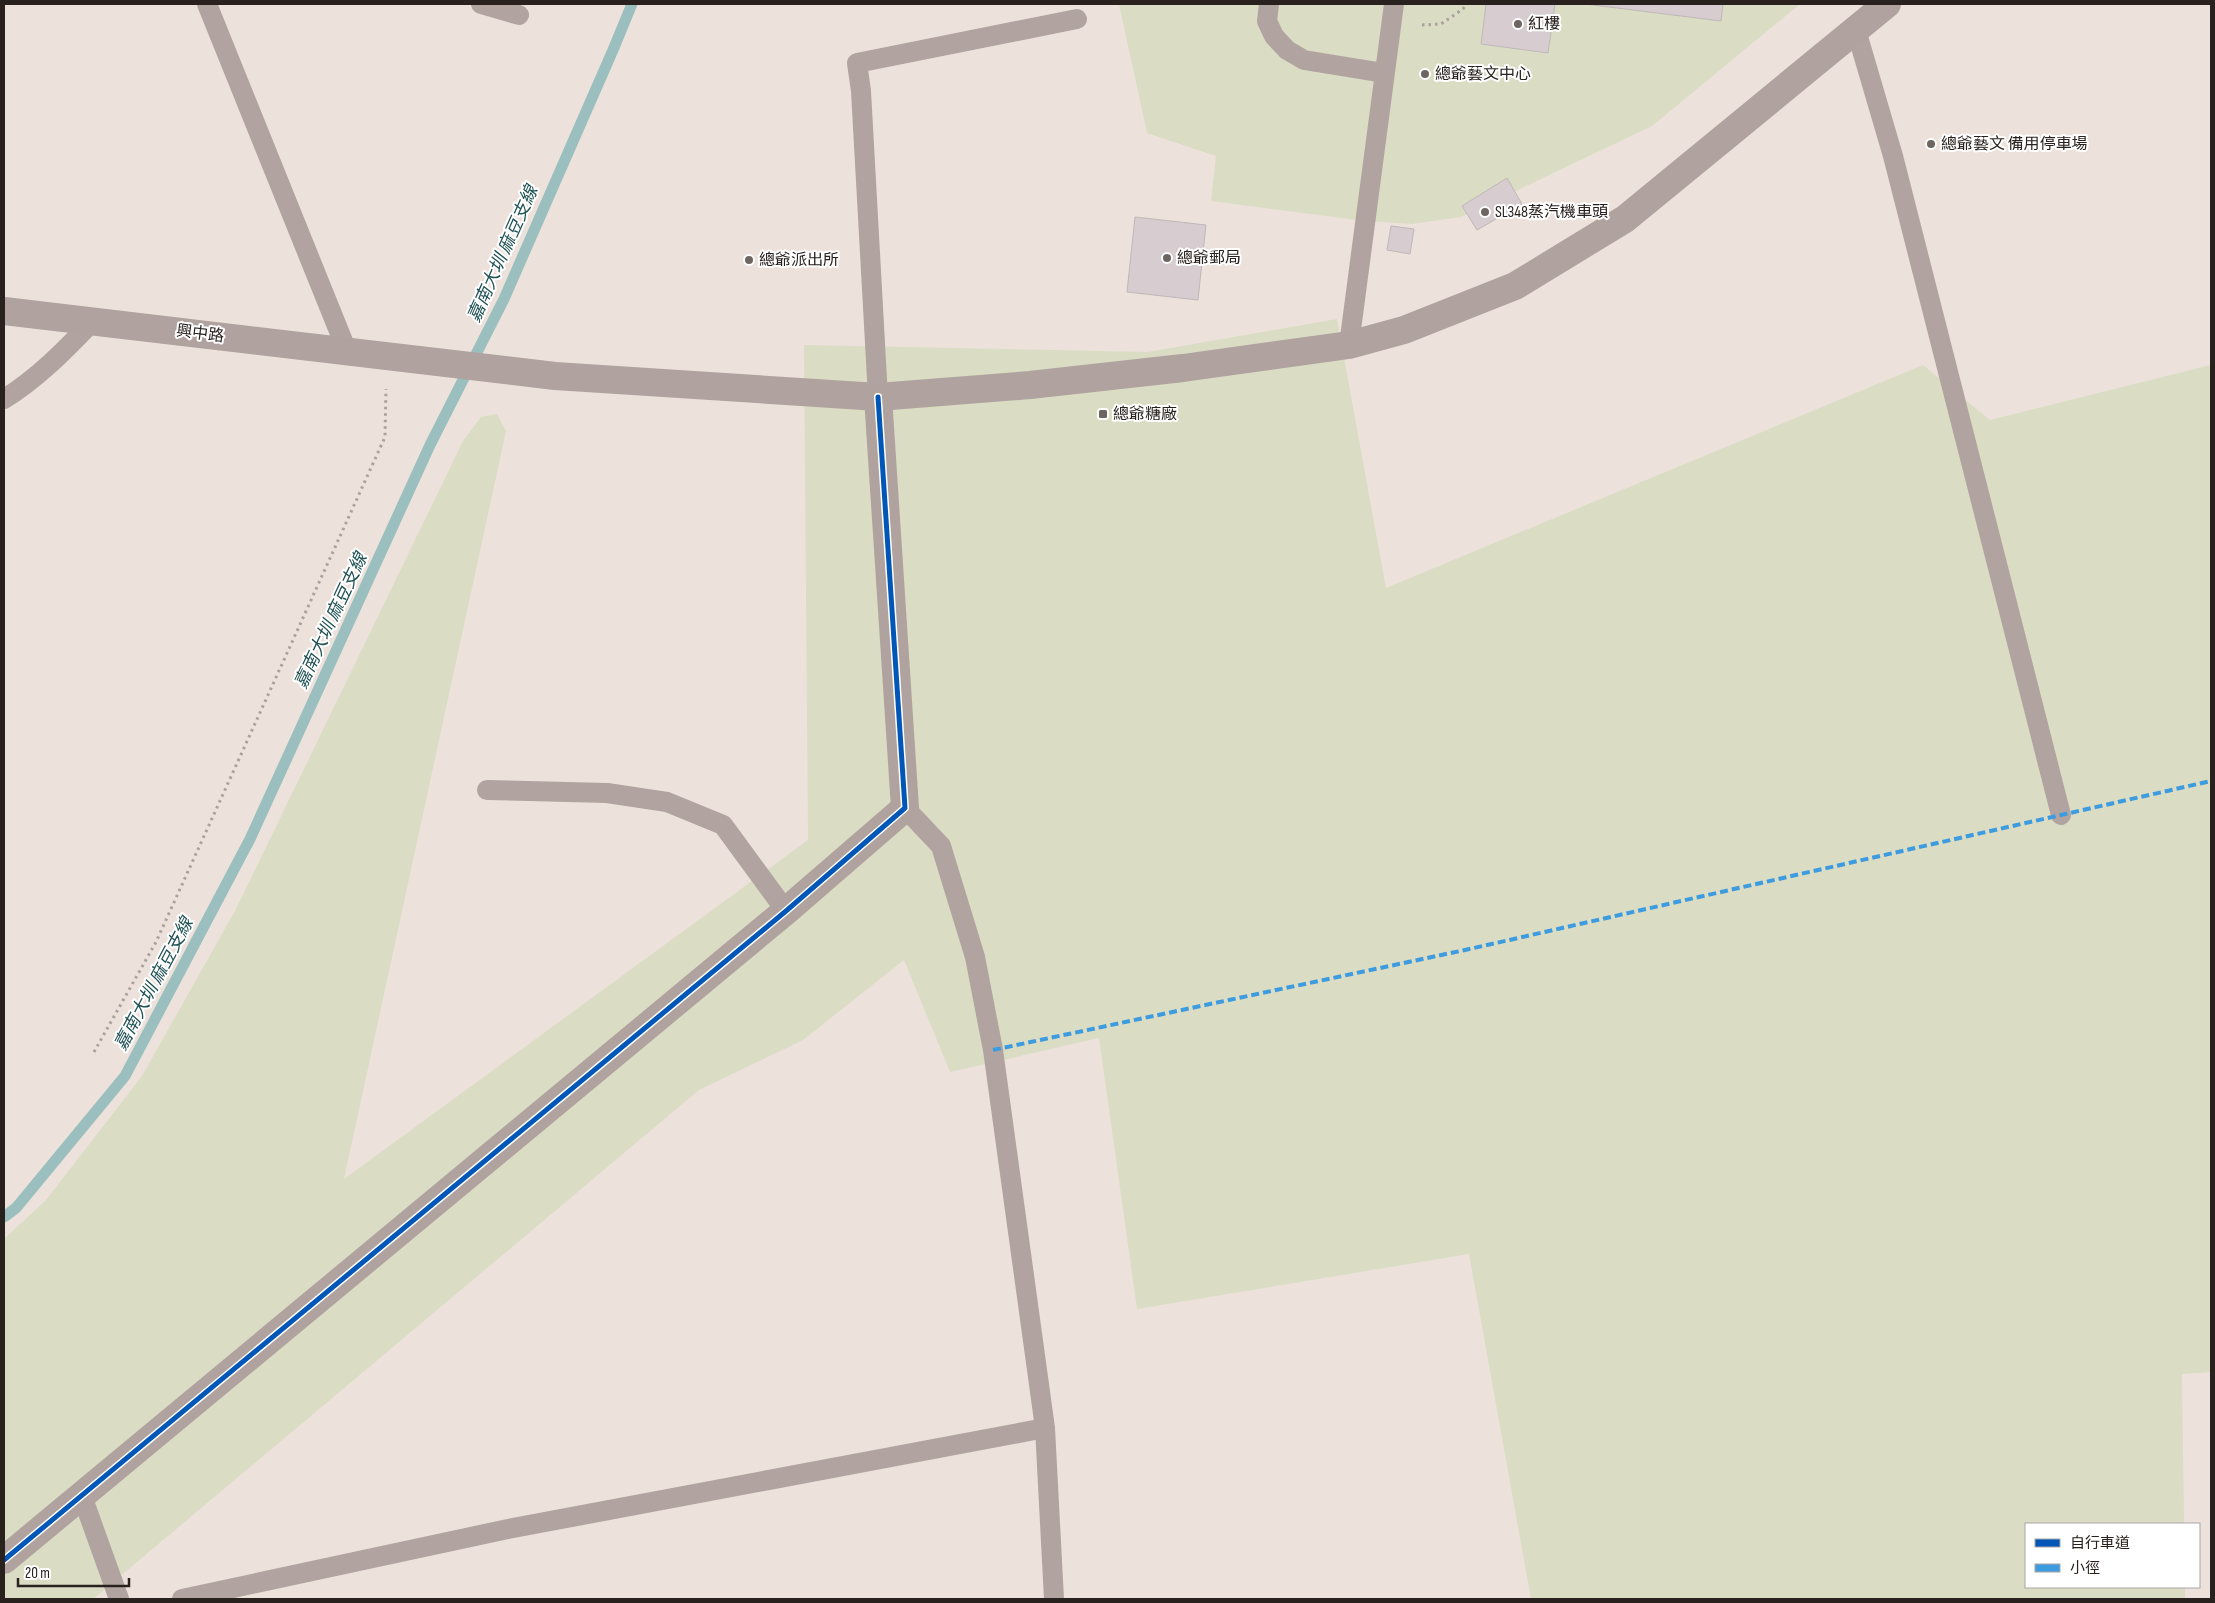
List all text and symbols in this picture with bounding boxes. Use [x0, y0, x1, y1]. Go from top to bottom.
place label: 紅樓 [1528, 15, 1560, 34]
marker: 紅樓 [1512, 18, 1524, 30]
place label: 總爺藝文中心 [1435, 65, 1531, 84]
marker: 總爺藝文中心 [1419, 68, 1431, 80]
place label: 總爺藝文 備用停車場 [1941, 135, 2088, 154]
marker: 總爺藝文 備用停車場 [1925, 138, 1937, 150]
water label: 嘉南大圳 麻豆支線 [464, 181, 543, 325]
place label: SL348蒸汽機車頭 [1495, 203, 1608, 222]
marker: SL348蒸汽機車頭 [1479, 206, 1491, 218]
place label: 總爺郵局 [1177, 249, 1241, 268]
place label: 總爺派出所 [759, 251, 839, 270]
marker: 總爺郵局 [1161, 252, 1173, 264]
marker: 總爺派出所 [743, 254, 755, 266]
street label: 興中路 [175, 322, 225, 346]
place label: 總爺糖廠 [1113, 405, 1177, 424]
marker: 總爺糖廠 [1097, 408, 1109, 420]
water label: 嘉南大圳 麻豆支線 [290, 548, 372, 692]
water label: 嘉南大圳 麻豆支線 [110, 912, 199, 1054]
legend [2025, 1523, 2200, 1588]
text: 自行車道 [2070, 1534, 2130, 1553]
scale bar [18, 1556, 129, 1588]
text: 小徑 [2070, 1559, 2100, 1578]
text: 20 m [25, 1564, 50, 1583]

